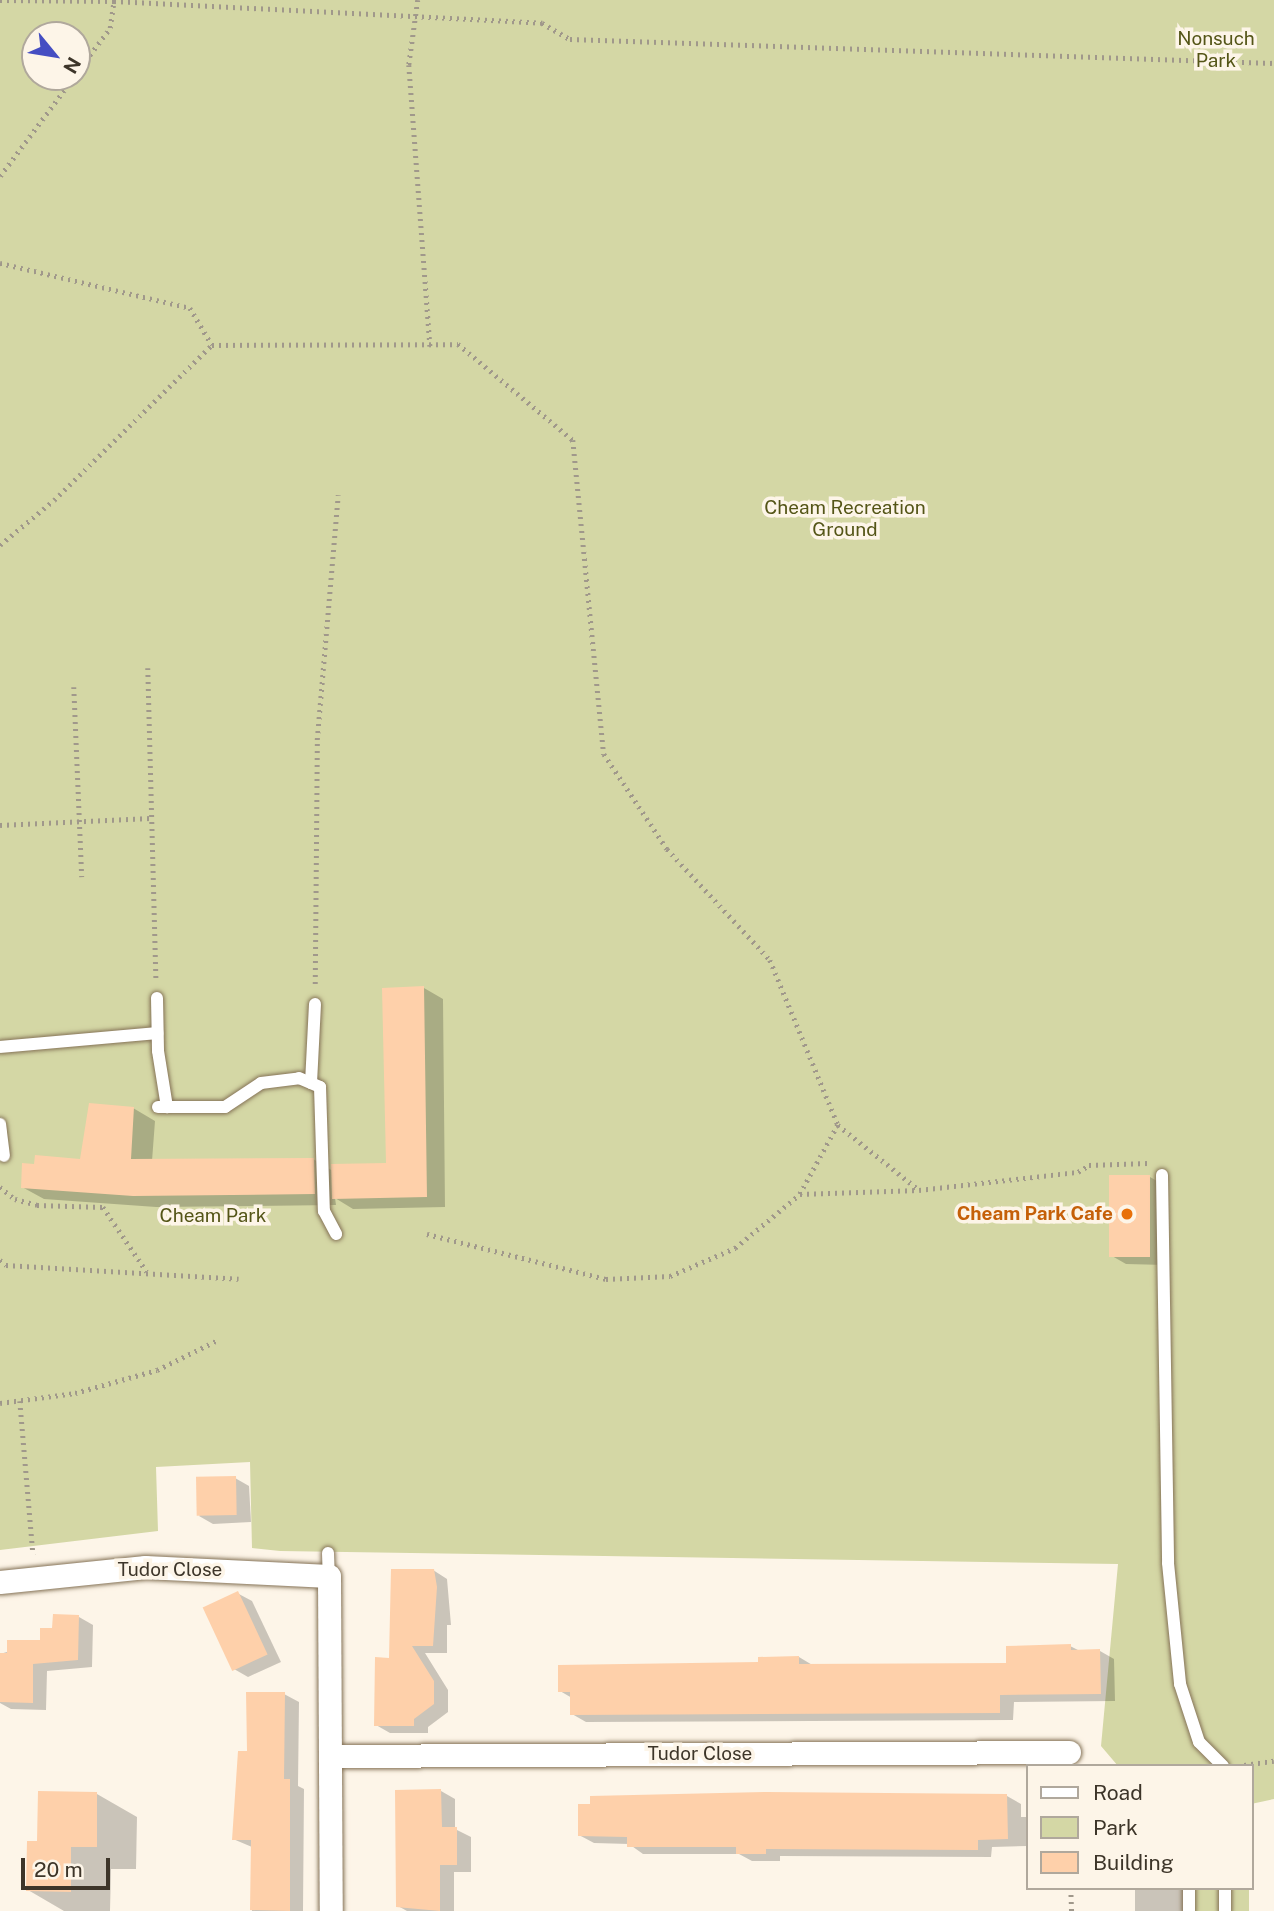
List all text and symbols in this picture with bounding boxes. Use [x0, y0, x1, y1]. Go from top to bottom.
north arrow [21, 21, 91, 91]
park label: Nonsuch Park [1177, 28, 1255, 72]
text: N [59, 54, 86, 77]
park label: Cheam Recreation Ground [764, 497, 926, 541]
place label: Cheam Park Cafe [957, 1203, 1113, 1225]
park label: Cheam Park [160, 1205, 266, 1227]
marker: Cheam Park Cafe [1119, 1206, 1135, 1222]
street label: Tudor Close [118, 1559, 222, 1581]
street label: Tudor Close [648, 1743, 752, 1765]
legend [1026, 1764, 1253, 1890]
text: Road [1093, 1780, 1143, 1805]
text: Park [1093, 1815, 1138, 1840]
scale bar [24, 1844, 114, 1888]
text: Building [1093, 1850, 1174, 1875]
text: 20 m [34, 1857, 83, 1882]

